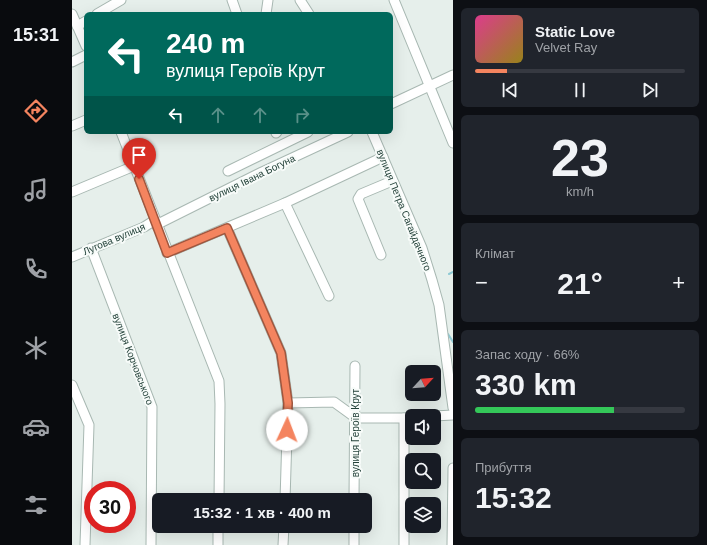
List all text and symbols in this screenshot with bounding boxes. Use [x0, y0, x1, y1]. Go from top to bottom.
text: Static Love [535, 23, 615, 40]
text: 15:31 [13, 25, 59, 45]
icon: left [100, 28, 152, 80]
text: 240 m [166, 28, 245, 59]
text: Velvet Ray [535, 40, 597, 55]
text: вулиця Героїв Крут [166, 61, 325, 81]
icon: previous [499, 79, 521, 101]
icon: pause [569, 79, 591, 101]
icon: next [639, 79, 661, 101]
icon: directions [22, 97, 50, 125]
icon: left [165, 104, 187, 126]
icon: ahead [207, 104, 229, 126]
icon: ahead [249, 104, 271, 126]
icon: right [291, 104, 313, 126]
text: 23 [551, 129, 609, 187]
pin [122, 138, 156, 179]
icon: arrive [128, 144, 150, 166]
street label: вулиця Петра Сагайдачного [375, 148, 434, 273]
street label: вулиця Івана Богуна [207, 152, 297, 204]
icon: music [22, 176, 50, 204]
text: km/h [566, 184, 594, 199]
street label: Лугова вулиця [81, 221, 147, 257]
text: Клімат [475, 246, 515, 261]
icon: phone [22, 255, 50, 283]
text: 21° [557, 267, 603, 300]
text: − [475, 270, 488, 295]
text: + [672, 270, 685, 295]
street label: вулиця Корчовського [110, 312, 156, 407]
icon: climate [22, 334, 50, 362]
text: Запас ходу · 66% [475, 347, 579, 362]
north arrow [405, 365, 441, 401]
map controls [405, 365, 441, 533]
text: 330 km [475, 368, 577, 401]
street label: вулиця Героїв Крут [350, 388, 361, 477]
position arrow [266, 409, 308, 451]
button: sound [405, 409, 441, 445]
icon: car [22, 413, 50, 441]
button: search [405, 453, 441, 489]
text: Прибуття [475, 460, 531, 475]
speed limit sign: 30 [84, 481, 136, 533]
text: 15:32 [475, 481, 552, 514]
icon: filters [22, 491, 50, 519]
button: layers [405, 497, 441, 533]
text: 15:32 · 1 хв · 400 m [193, 504, 331, 521]

